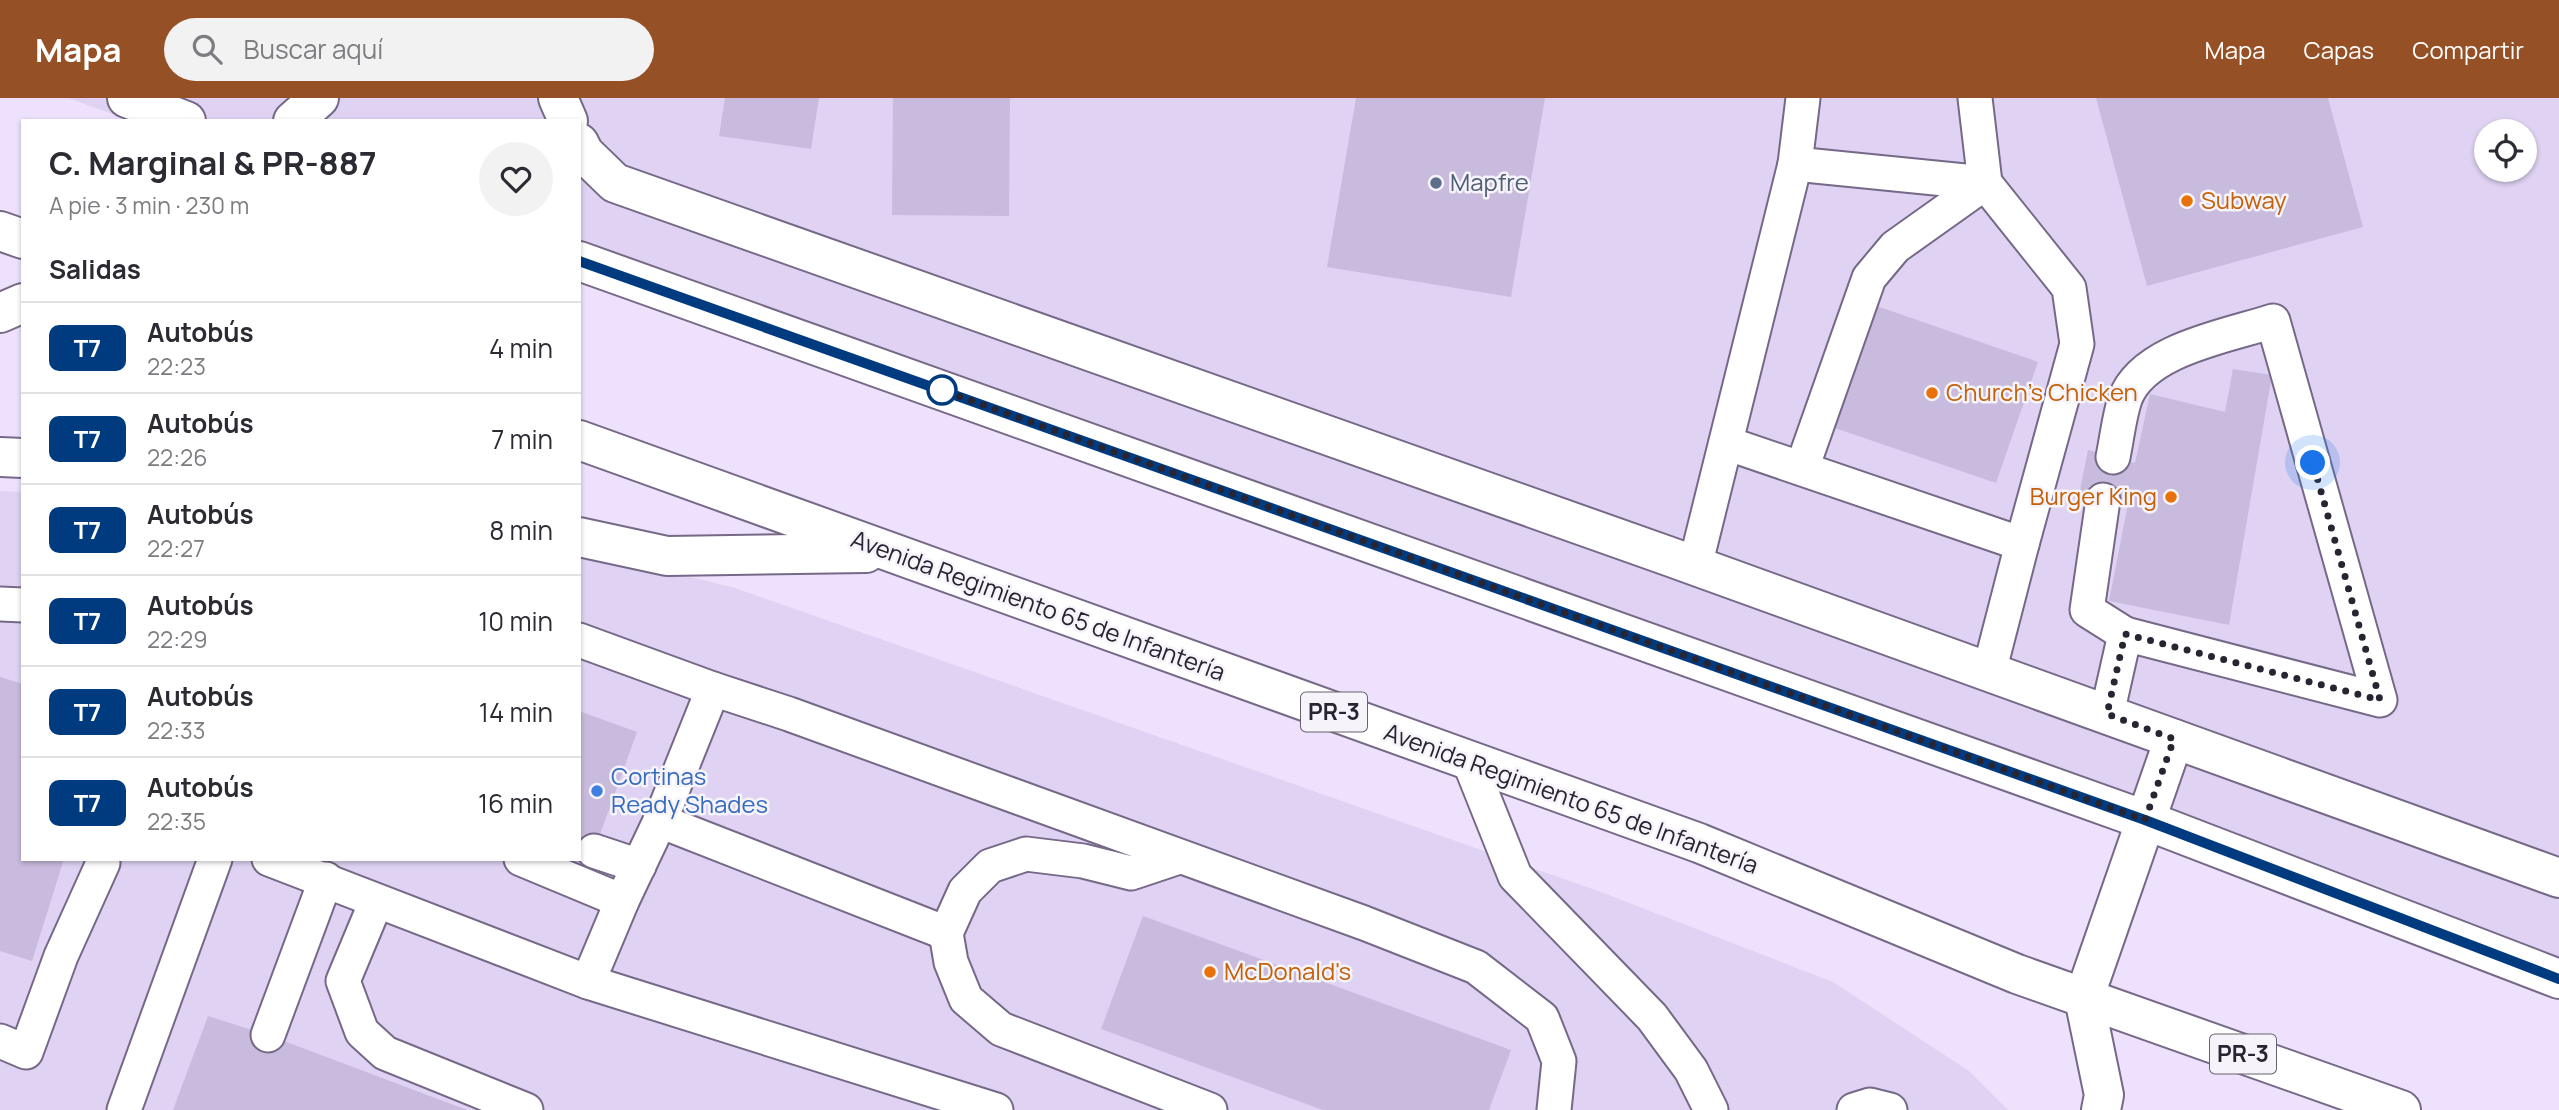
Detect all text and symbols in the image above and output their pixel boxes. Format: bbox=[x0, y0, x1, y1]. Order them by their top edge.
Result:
search box bbox=[164, 18, 654, 81]
text: Mapa bbox=[35, 27, 122, 72]
icon: search bbox=[188, 30, 226, 68]
text: Buscar aquí bbox=[244, 31, 383, 67]
text: Mapa bbox=[2205, 33, 2266, 66]
text: Capas bbox=[2304, 33, 2374, 66]
text: Compartir bbox=[2412, 33, 2524, 66]
map controls bbox=[2474, 119, 2537, 182]
button: locate bbox=[2474, 119, 2537, 182]
text: C. Marginal & PR-887 bbox=[49, 140, 377, 185]
button: heart bbox=[479, 142, 553, 216]
place label: Mapfre bbox=[1450, 165, 1529, 198]
marker: Mapfre bbox=[1428, 175, 1444, 191]
place label: Subway bbox=[2201, 183, 2287, 216]
text: A pie · 3 min · 230 m bbox=[49, 189, 249, 221]
marker: Subway bbox=[2179, 193, 2195, 209]
text: Salidas bbox=[49, 251, 141, 287]
text: Autobús bbox=[147, 314, 254, 350]
text: 4 min bbox=[489, 330, 553, 366]
text: T7 bbox=[74, 331, 101, 364]
text: 22:23 bbox=[147, 350, 206, 382]
unlabelled marker bbox=[927, 375, 957, 405]
place label: Church's Chicken bbox=[1946, 375, 2138, 408]
marker: Church's Chicken bbox=[1924, 385, 1940, 401]
text: Autobús bbox=[147, 405, 254, 441]
text: 7 min bbox=[491, 421, 553, 457]
text: T7 bbox=[74, 422, 101, 455]
text: 22:26 bbox=[147, 441, 207, 473]
your location bbox=[2295, 445, 2330, 480]
place label: Burger King bbox=[2030, 479, 2157, 512]
marker: Burger King bbox=[2163, 489, 2179, 505]
text: Autobús bbox=[147, 496, 254, 532]
text: 8 min bbox=[489, 512, 553, 548]
text: T7 bbox=[74, 513, 101, 546]
street label: Avenida Regimiento 65 de Infantería bbox=[847, 521, 1230, 688]
text: 22:27 bbox=[147, 532, 205, 564]
text: Autobús bbox=[147, 587, 254, 623]
text: 10 min bbox=[478, 603, 553, 639]
text: T7 bbox=[74, 604, 101, 637]
text: 22:29 bbox=[147, 623, 207, 655]
text: Autobús bbox=[147, 678, 254, 714]
road number: PR-3 bbox=[1301, 692, 1367, 732]
text: 14 min bbox=[479, 694, 553, 730]
text: T7 bbox=[74, 695, 101, 728]
text: 22:33 bbox=[147, 714, 206, 746]
street label: Avenida Regimiento 65 de Infantería bbox=[1380, 714, 1763, 881]
place label: Cortinas Ready Shades bbox=[611, 759, 768, 820]
text: Autobús bbox=[147, 769, 254, 805]
marker: Cortinas Ready Shades bbox=[589, 783, 605, 799]
text: 16 min bbox=[478, 785, 553, 821]
text: T7 bbox=[74, 786, 101, 819]
text: 22:35 bbox=[147, 805, 206, 837]
place label: McDonald's bbox=[1224, 954, 1351, 987]
marker: McDonald's bbox=[1202, 964, 1218, 980]
road number: PR-3 bbox=[2210, 1035, 2276, 1074]

